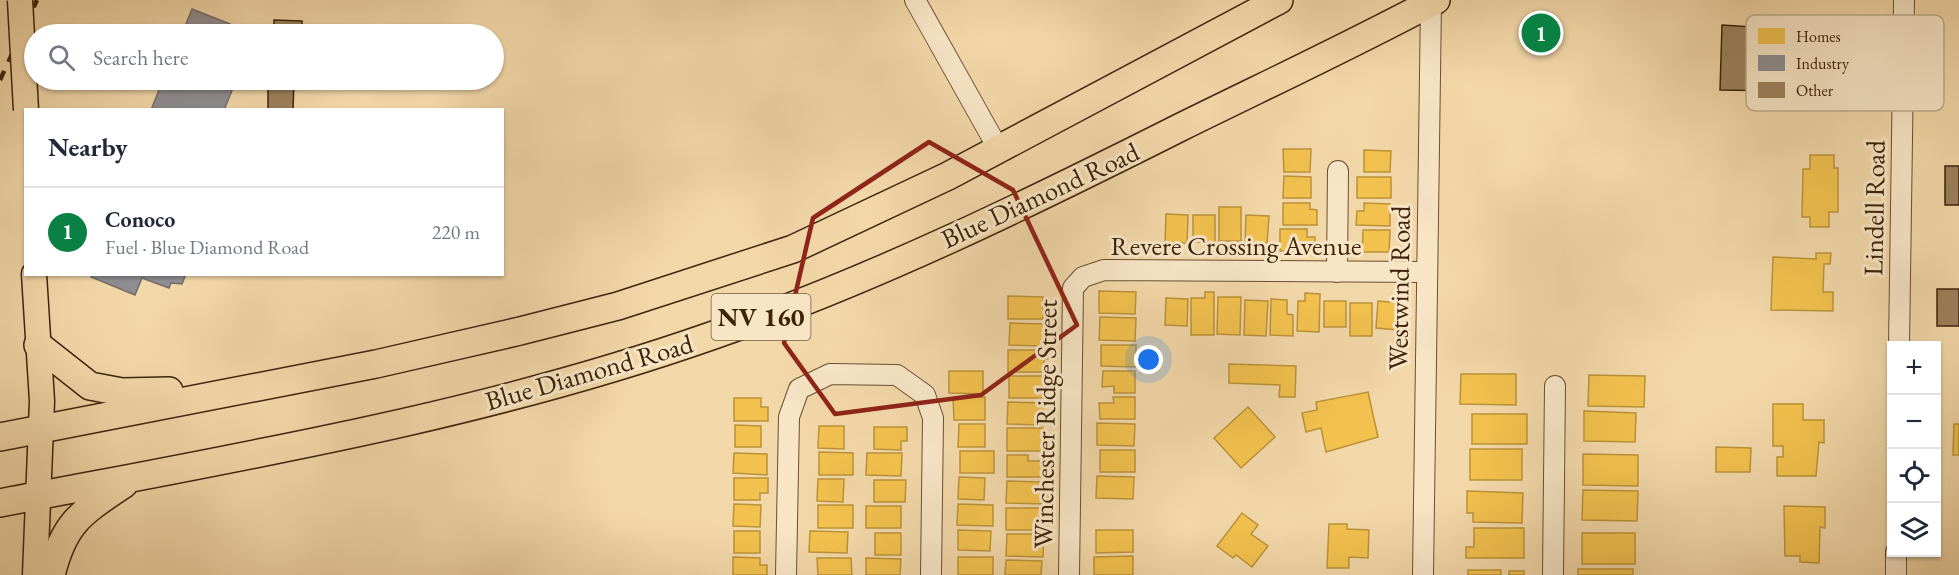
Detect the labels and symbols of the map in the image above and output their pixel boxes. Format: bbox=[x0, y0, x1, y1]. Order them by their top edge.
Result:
pin: 1 bbox=[1522, 10, 1560, 56]
legend bbox=[1746, 15, 1944, 111]
text: Homes bbox=[1796, 26, 1841, 47]
text: Industry bbox=[1796, 53, 1850, 74]
text: Other bbox=[1796, 80, 1834, 101]
street label: Blue Diamond Road bbox=[935, 134, 1145, 256]
street label: Lindell Road bbox=[1855, 140, 1893, 276]
street label: Westwind Road bbox=[1380, 205, 1418, 371]
street label: Revere Crossing Avenue bbox=[1111, 228, 1361, 263]
road number: NV 160 bbox=[712, 294, 810, 340]
street label: Winchester Ridge Street bbox=[1025, 299, 1065, 549]
street label: Blue Diamond Road bbox=[481, 326, 697, 418]
your location bbox=[1134, 345, 1163, 374]

